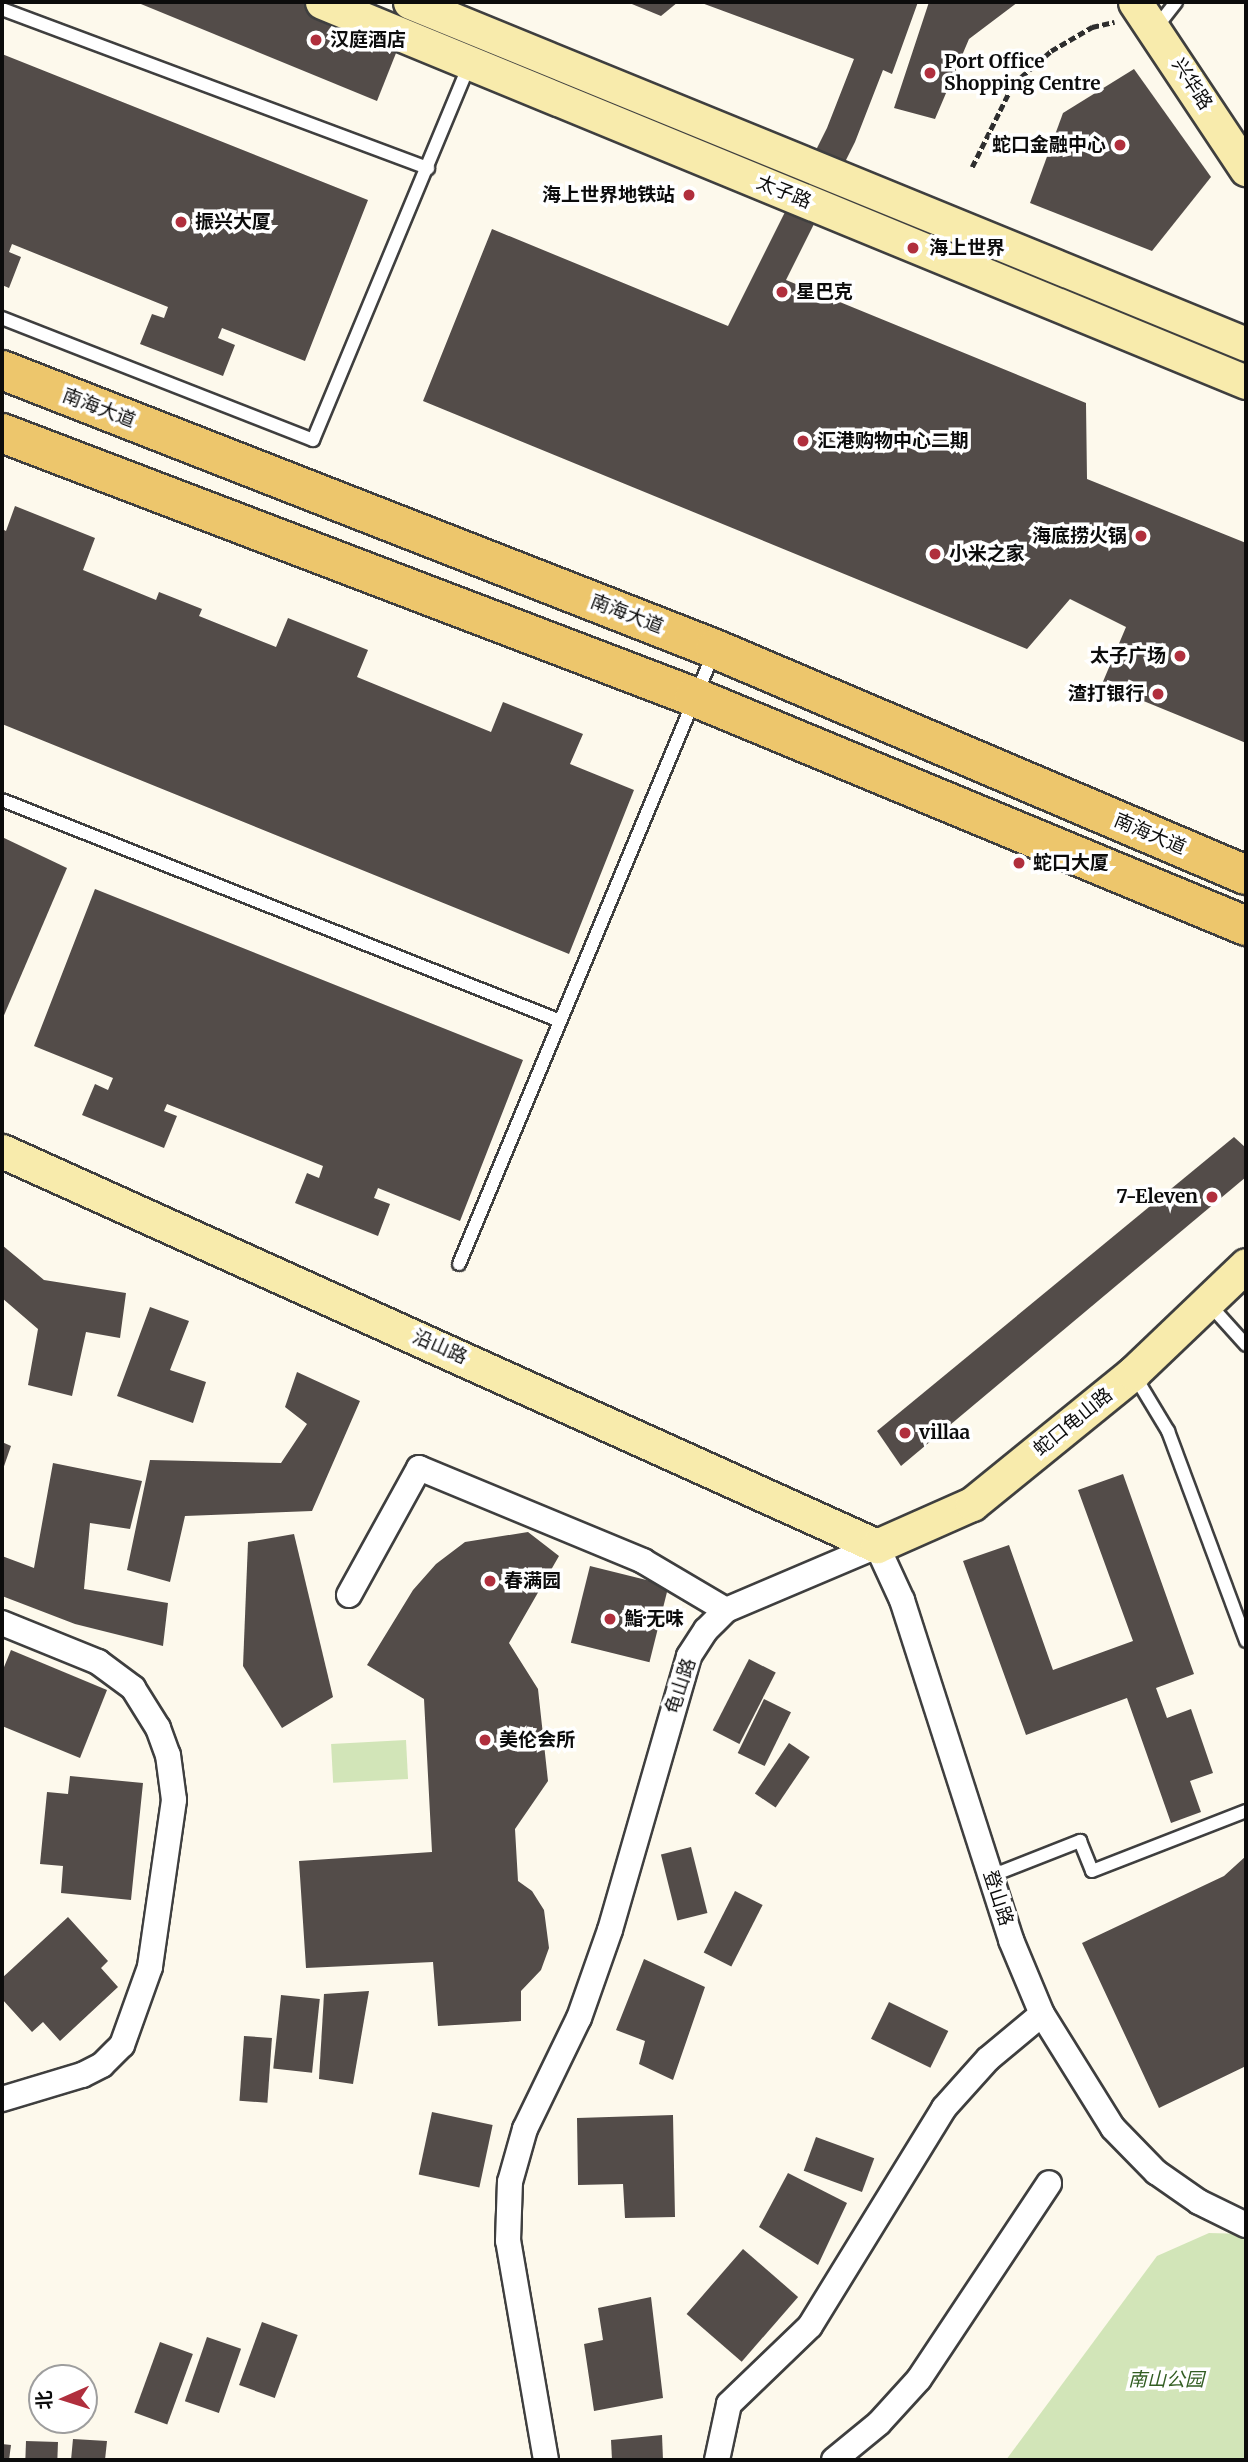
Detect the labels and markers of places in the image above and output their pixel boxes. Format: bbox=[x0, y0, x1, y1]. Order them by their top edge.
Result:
place label: 汉庭酒店 bbox=[330, 29, 406, 51]
marker: 汉庭酒店 bbox=[308, 32, 324, 48]
place label: Port Office Shopping Centre bbox=[944, 51, 1101, 95]
marker: Port Office Shopping Centre bbox=[922, 65, 938, 81]
place label: 蛇口金融中心 bbox=[992, 134, 1106, 156]
marker: 蛇口金融中心 bbox=[1112, 137, 1128, 153]
place label: 海上世界地铁站 bbox=[542, 184, 675, 206]
marker: 海上世界地铁站 bbox=[681, 187, 697, 203]
place label: 振兴大厦 bbox=[195, 211, 271, 233]
marker: 振兴大厦 bbox=[173, 214, 189, 230]
place label: 海上世界 bbox=[929, 237, 1005, 259]
marker: 海上世界 bbox=[903, 238, 923, 258]
place label: 星巴克 bbox=[796, 281, 853, 303]
marker: 星巴克 bbox=[774, 284, 790, 300]
place label: 汇港购物中心二期 bbox=[817, 430, 969, 452]
marker: 汇港购物中心二期 bbox=[795, 433, 811, 449]
place label: 海底捞火锅 bbox=[1032, 525, 1127, 547]
marker: 海底捞火锅 bbox=[1133, 528, 1149, 544]
place label: 小米之家 bbox=[949, 543, 1025, 565]
marker: 小米之家 bbox=[927, 546, 943, 562]
place label: 太子广场 bbox=[1090, 645, 1166, 667]
marker: 太子广场 bbox=[1172, 648, 1188, 664]
place label: 渣打银行 bbox=[1068, 683, 1144, 705]
marker: 渣打银行 bbox=[1150, 686, 1166, 702]
place label: 蛇口大厦 bbox=[1033, 852, 1109, 874]
marker: 蛇口大厦 bbox=[1011, 855, 1027, 871]
place label: 7-Eleven bbox=[1116, 1186, 1198, 1208]
marker: 7-Eleven bbox=[1204, 1189, 1220, 1205]
place label: villaa bbox=[919, 1422, 970, 1444]
marker: villaa bbox=[897, 1425, 913, 1441]
place label: 春满园 bbox=[504, 1570, 561, 1592]
marker: 春满园 bbox=[482, 1573, 498, 1589]
place label: 鮨·无味 bbox=[624, 1608, 684, 1630]
marker: 鮨·无味 bbox=[602, 1611, 618, 1627]
place label: 美伦会所 bbox=[499, 1729, 575, 1751]
marker: 美伦会所 bbox=[477, 1732, 493, 1748]

